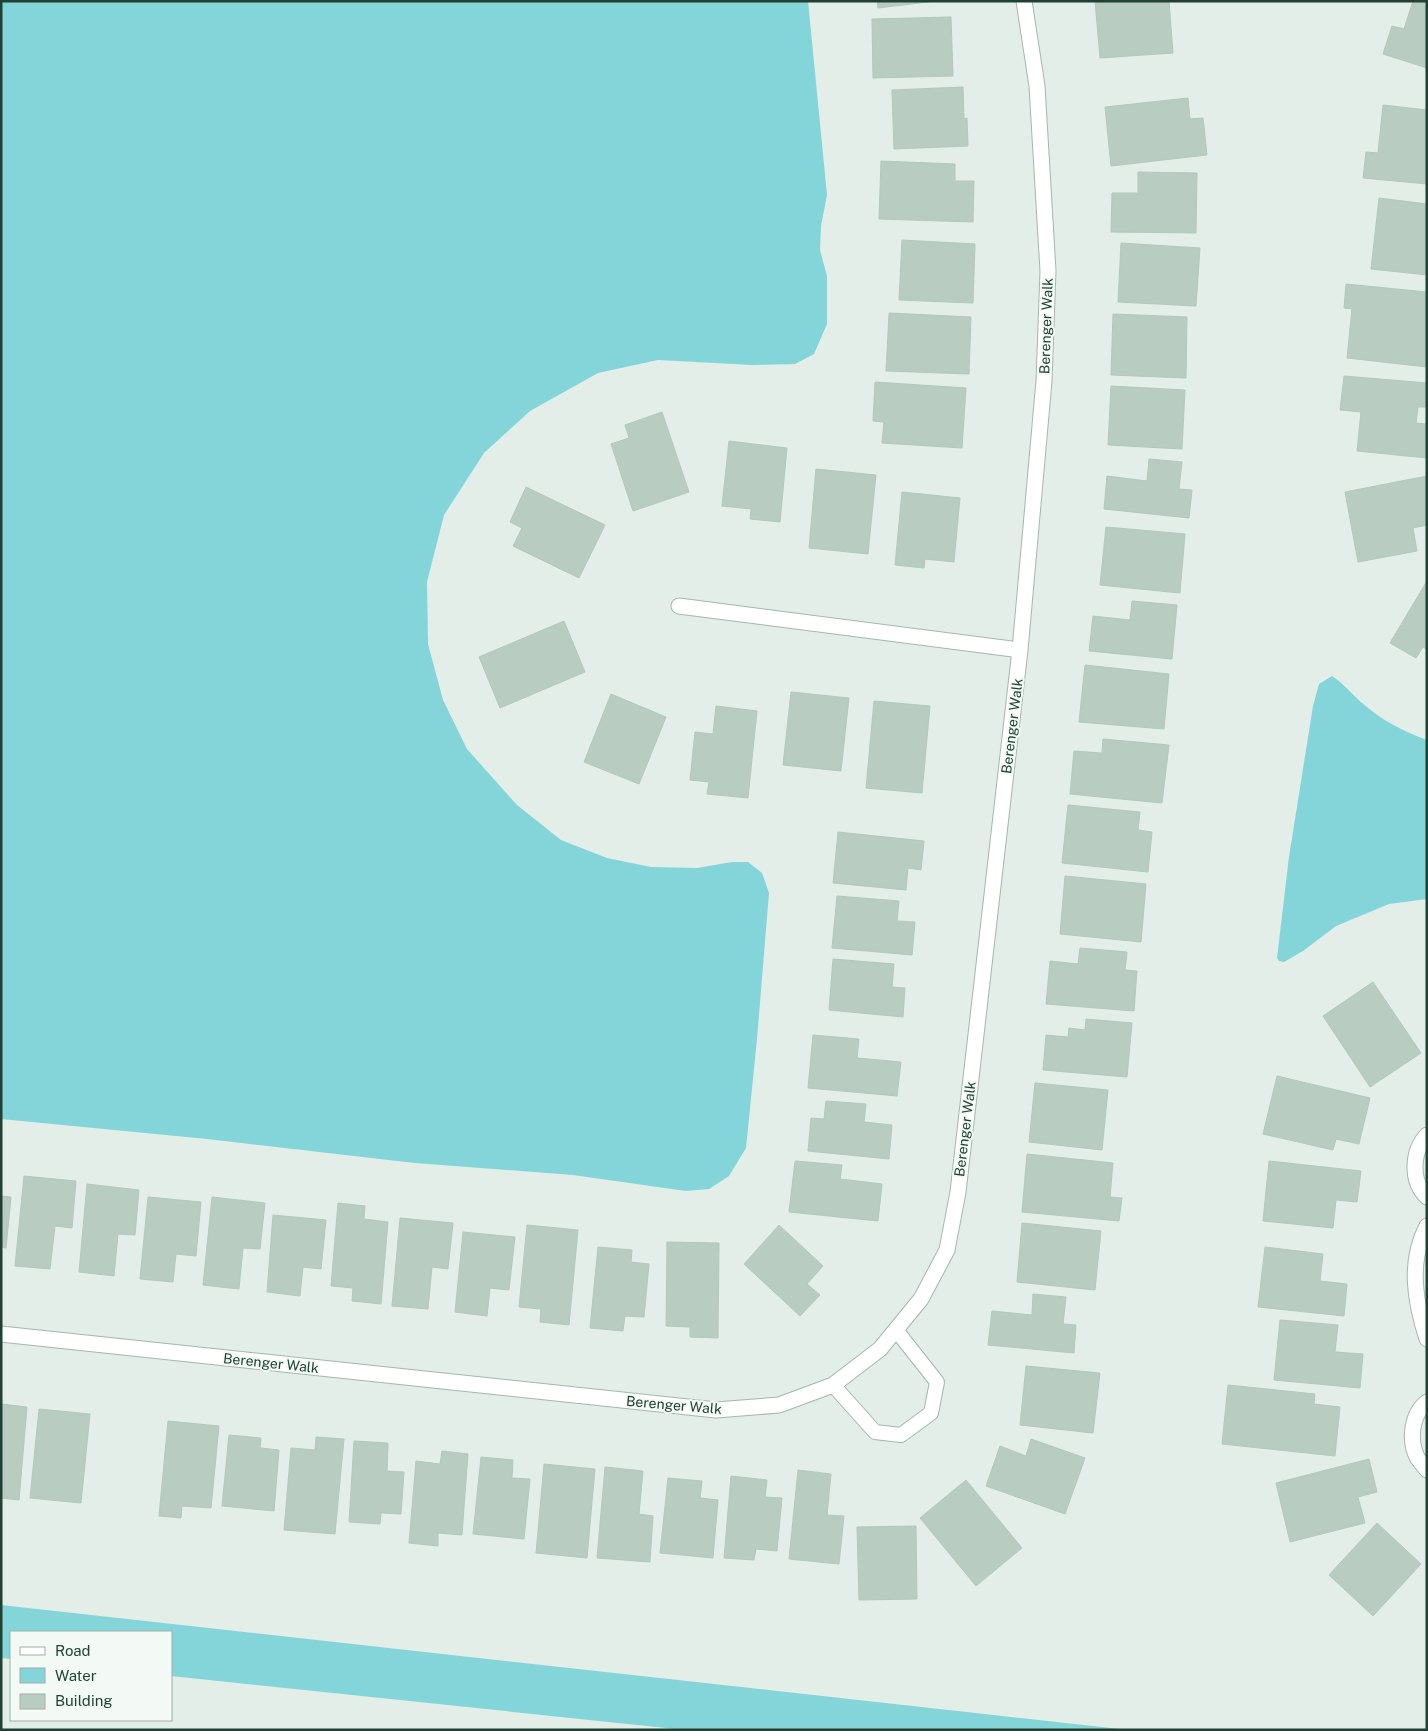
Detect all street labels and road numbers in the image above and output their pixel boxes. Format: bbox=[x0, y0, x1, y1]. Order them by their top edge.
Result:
street label: Berenger Walk bbox=[1036, 278, 1056, 374]
street label: Berenger Walk bbox=[998, 677, 1026, 775]
street label: Berenger Walk bbox=[951, 1080, 979, 1178]
street label: Berenger Walk bbox=[222, 1350, 320, 1376]
street label: Berenger Walk bbox=[625, 1393, 723, 1417]

